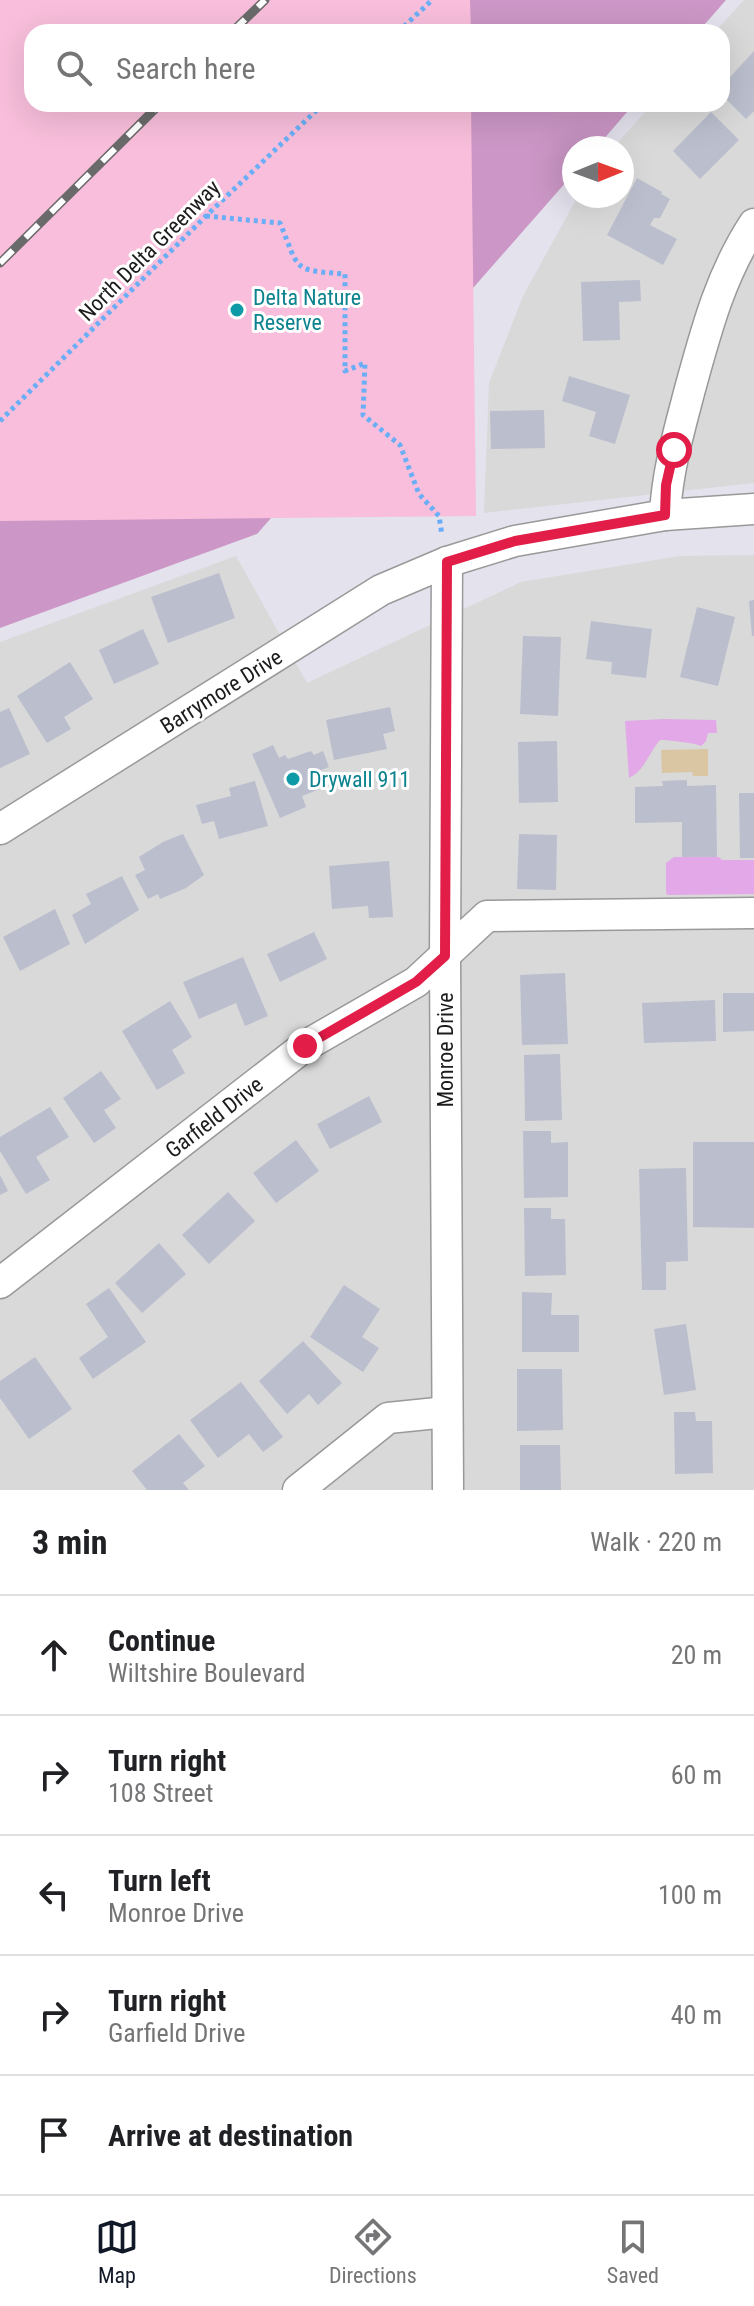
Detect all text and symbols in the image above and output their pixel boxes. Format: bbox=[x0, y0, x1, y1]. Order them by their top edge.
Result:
search box bbox=[24, 24, 730, 112]
icon: search bbox=[52, 46, 96, 90]
text: Search here bbox=[116, 51, 256, 86]
north arrow bbox=[562, 136, 634, 208]
street label: North Delta Greenway bbox=[74, 175, 225, 326]
place label: Delta Nature Reserve bbox=[253, 285, 361, 335]
marker: Delta Nature Reserve bbox=[228, 301, 246, 319]
route start bbox=[656, 432, 692, 468]
street label: Barrymore Drive bbox=[156, 644, 287, 739]
place label: Drywall 911 bbox=[309, 767, 410, 792]
marker: Drywall 911 bbox=[284, 770, 302, 788]
street label: Monroe Drive bbox=[433, 992, 458, 1108]
route end bbox=[287, 1028, 323, 1064]
street label: Garfield Drive bbox=[161, 1072, 268, 1163]
text: 3 min bbox=[32, 1522, 108, 1562]
text: Walk · 220 m bbox=[590, 1527, 722, 1557]
text: Continue bbox=[108, 1623, 215, 1658]
icon: ahead bbox=[32, 1633, 76, 1677]
text: 20 m bbox=[671, 1640, 722, 1670]
text: Wiltshire Boulevard bbox=[108, 1658, 305, 1688]
text: Turn right bbox=[108, 1743, 226, 1778]
icon: right bbox=[32, 1753, 76, 1797]
text: 60 m bbox=[671, 1760, 722, 1790]
text: 108 Street bbox=[108, 1778, 213, 1808]
text: Turn left bbox=[108, 1863, 211, 1898]
icon: left bbox=[32, 1873, 76, 1917]
text: 100 m bbox=[658, 1880, 722, 1910]
text: Monroe Drive bbox=[108, 1898, 244, 1928]
text: Turn right bbox=[108, 1983, 226, 2018]
icon: right bbox=[32, 1993, 76, 2037]
text: 40 m bbox=[671, 2000, 722, 2030]
text: Garfield Drive bbox=[108, 2018, 245, 2048]
icon: arrive bbox=[32, 2113, 76, 2157]
text: Arrive at destination bbox=[108, 2118, 353, 2153]
tab: Map bbox=[95, 2215, 139, 2288]
tab: Directions bbox=[329, 2215, 417, 2288]
tab: Saved bbox=[607, 2215, 659, 2288]

